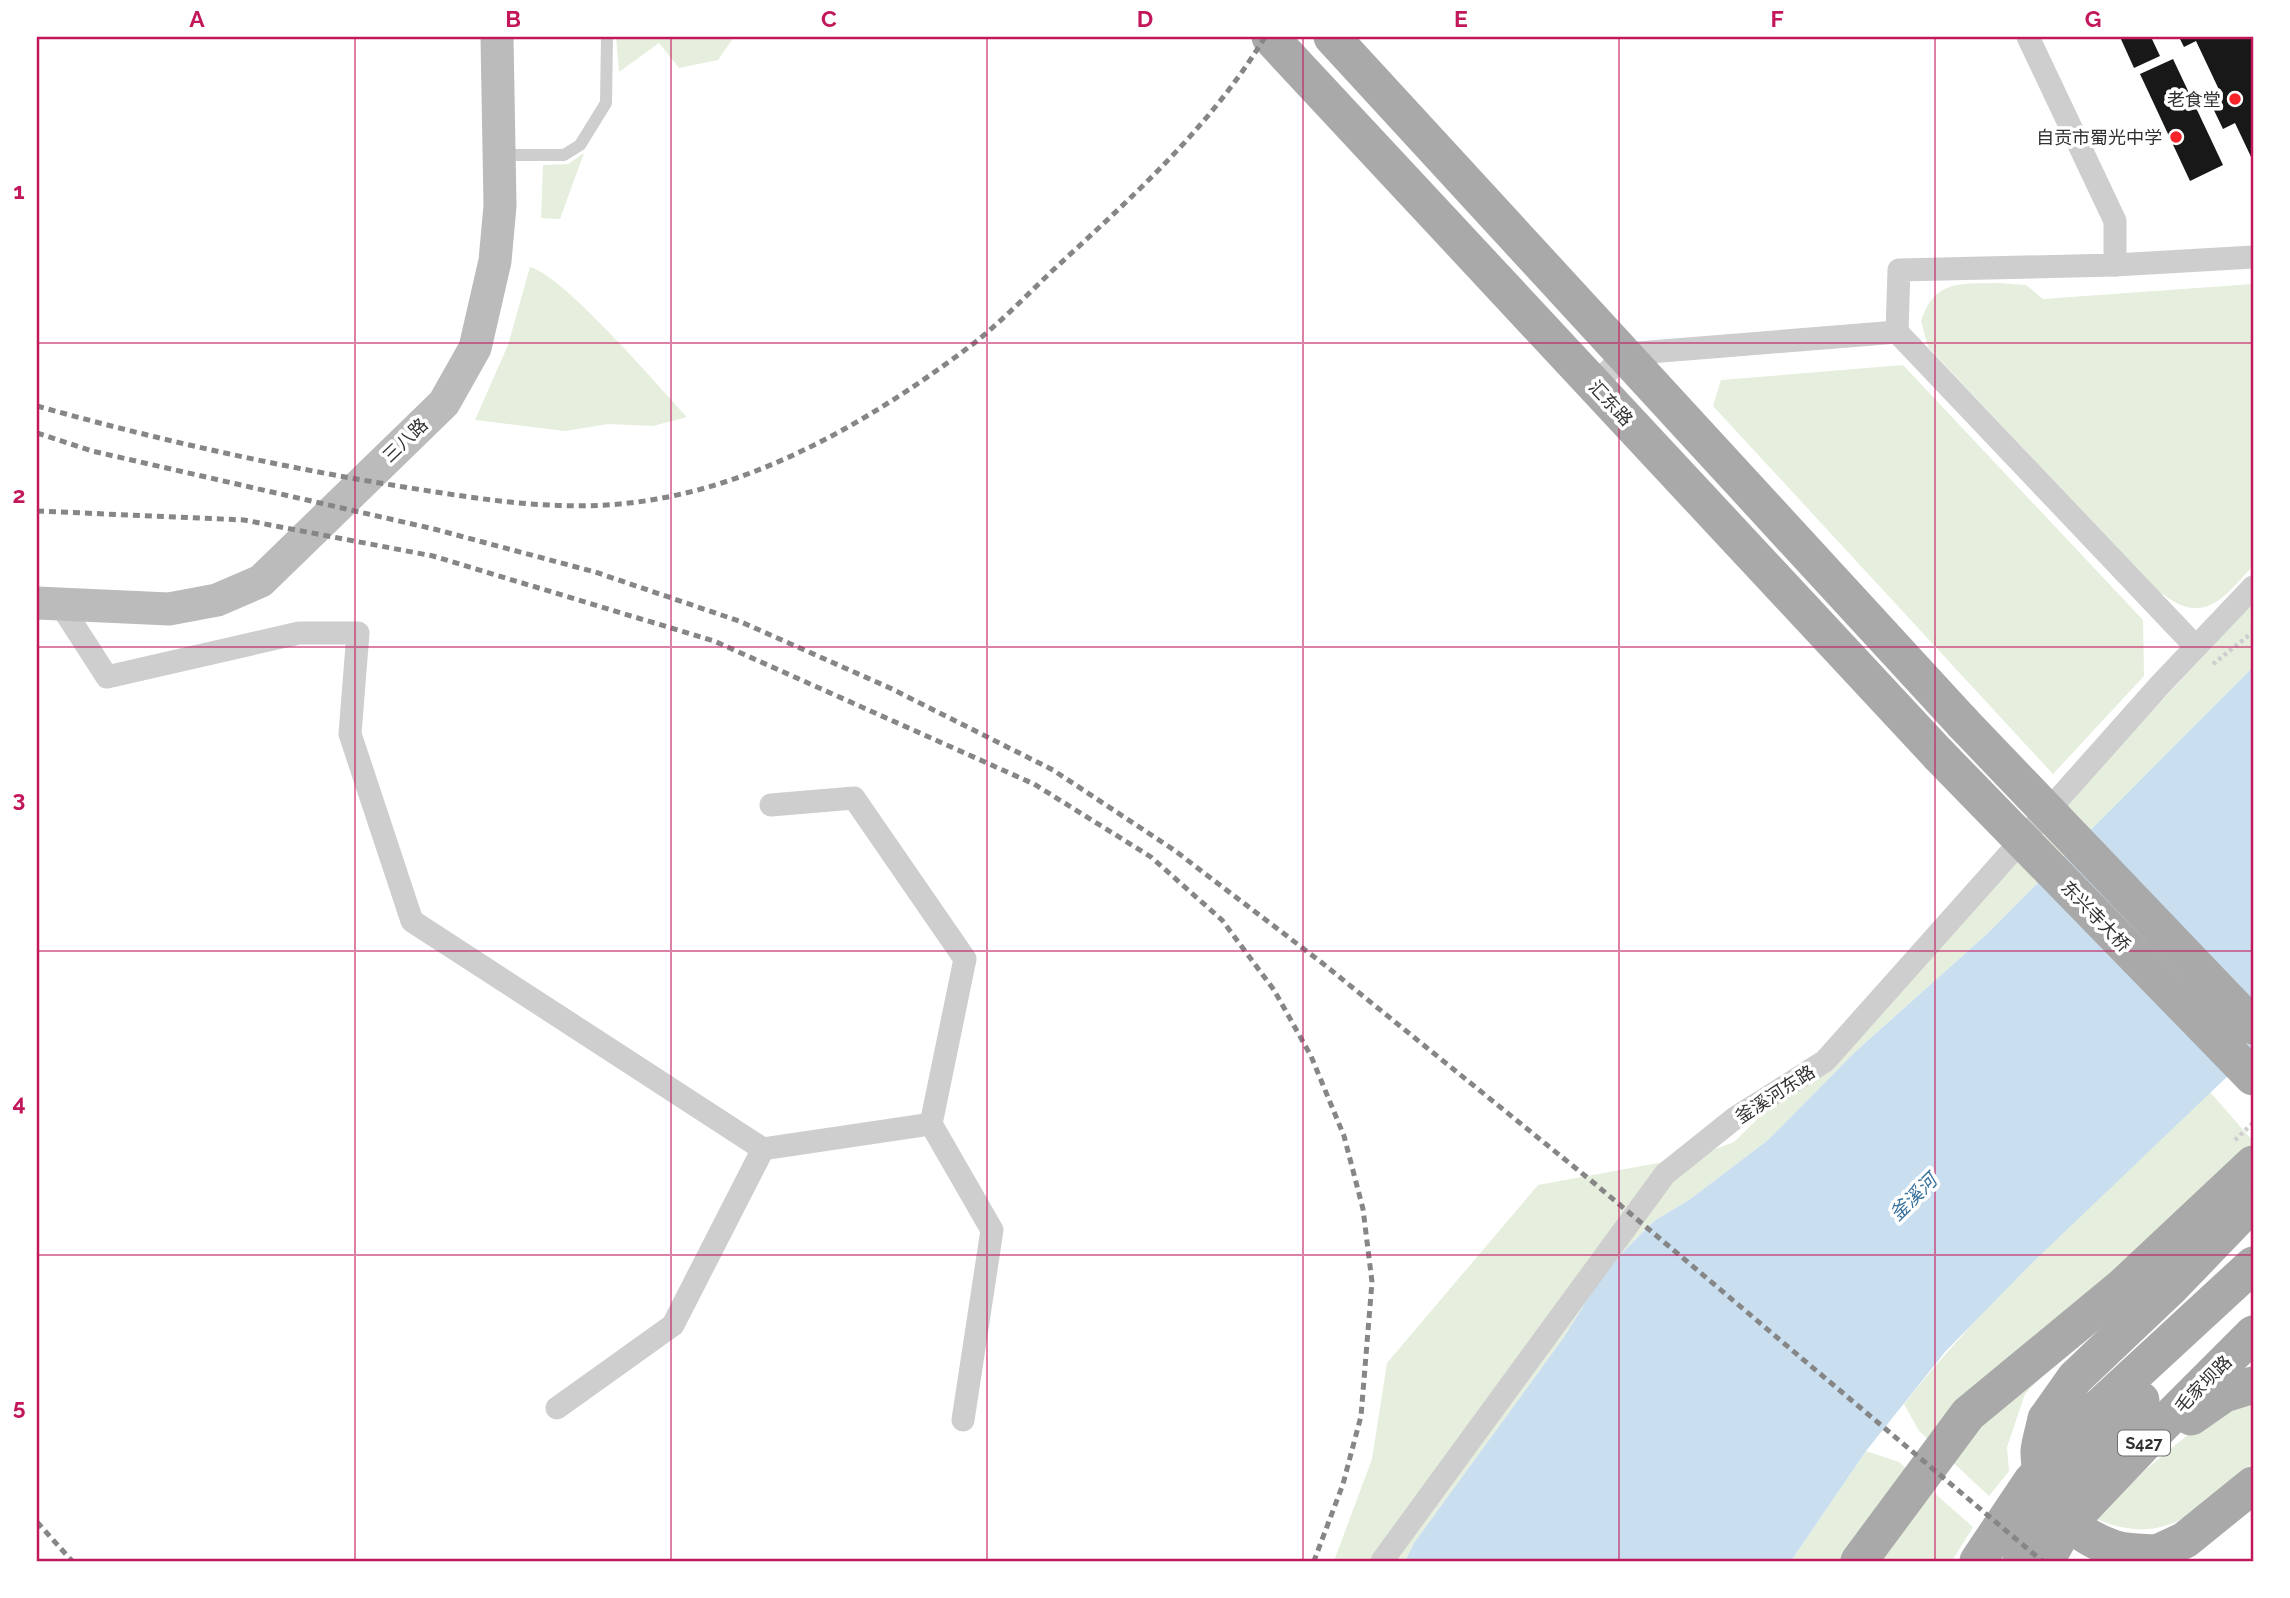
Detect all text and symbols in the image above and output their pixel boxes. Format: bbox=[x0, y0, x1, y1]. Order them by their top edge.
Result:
text: A bbox=[189, 5, 205, 32]
text: B bbox=[505, 5, 521, 32]
text: C bbox=[821, 5, 837, 32]
text: D bbox=[1137, 5, 1153, 32]
text: E bbox=[1454, 5, 1468, 32]
text: F bbox=[1770, 5, 1784, 32]
text: G bbox=[2085, 5, 2101, 32]
place label: 老食堂 bbox=[2167, 89, 2221, 110]
marker: 老食堂 bbox=[2227, 91, 2243, 107]
place label: 自贡市蜀光中学 bbox=[2036, 127, 2162, 148]
marker: 自贡市蜀光中学 bbox=[2168, 129, 2184, 145]
text: 1 bbox=[13, 177, 25, 204]
street label: 汇东路 bbox=[1585, 376, 1637, 430]
street label: 三八路 bbox=[378, 414, 432, 466]
text: 2 bbox=[13, 481, 25, 508]
text: 3 bbox=[13, 785, 25, 812]
street label: 东兴寺大桥 bbox=[2057, 876, 2135, 956]
street label: 釜溪河东路 bbox=[1732, 1061, 1818, 1127]
text: 4 bbox=[12, 1089, 26, 1116]
water label: 釜溪河 bbox=[1885, 1166, 1944, 1225]
street label: 毛家坝路 bbox=[2170, 1351, 2236, 1417]
text: 5 bbox=[13, 1393, 26, 1420]
road number: S427 bbox=[2118, 1430, 2170, 1456]

